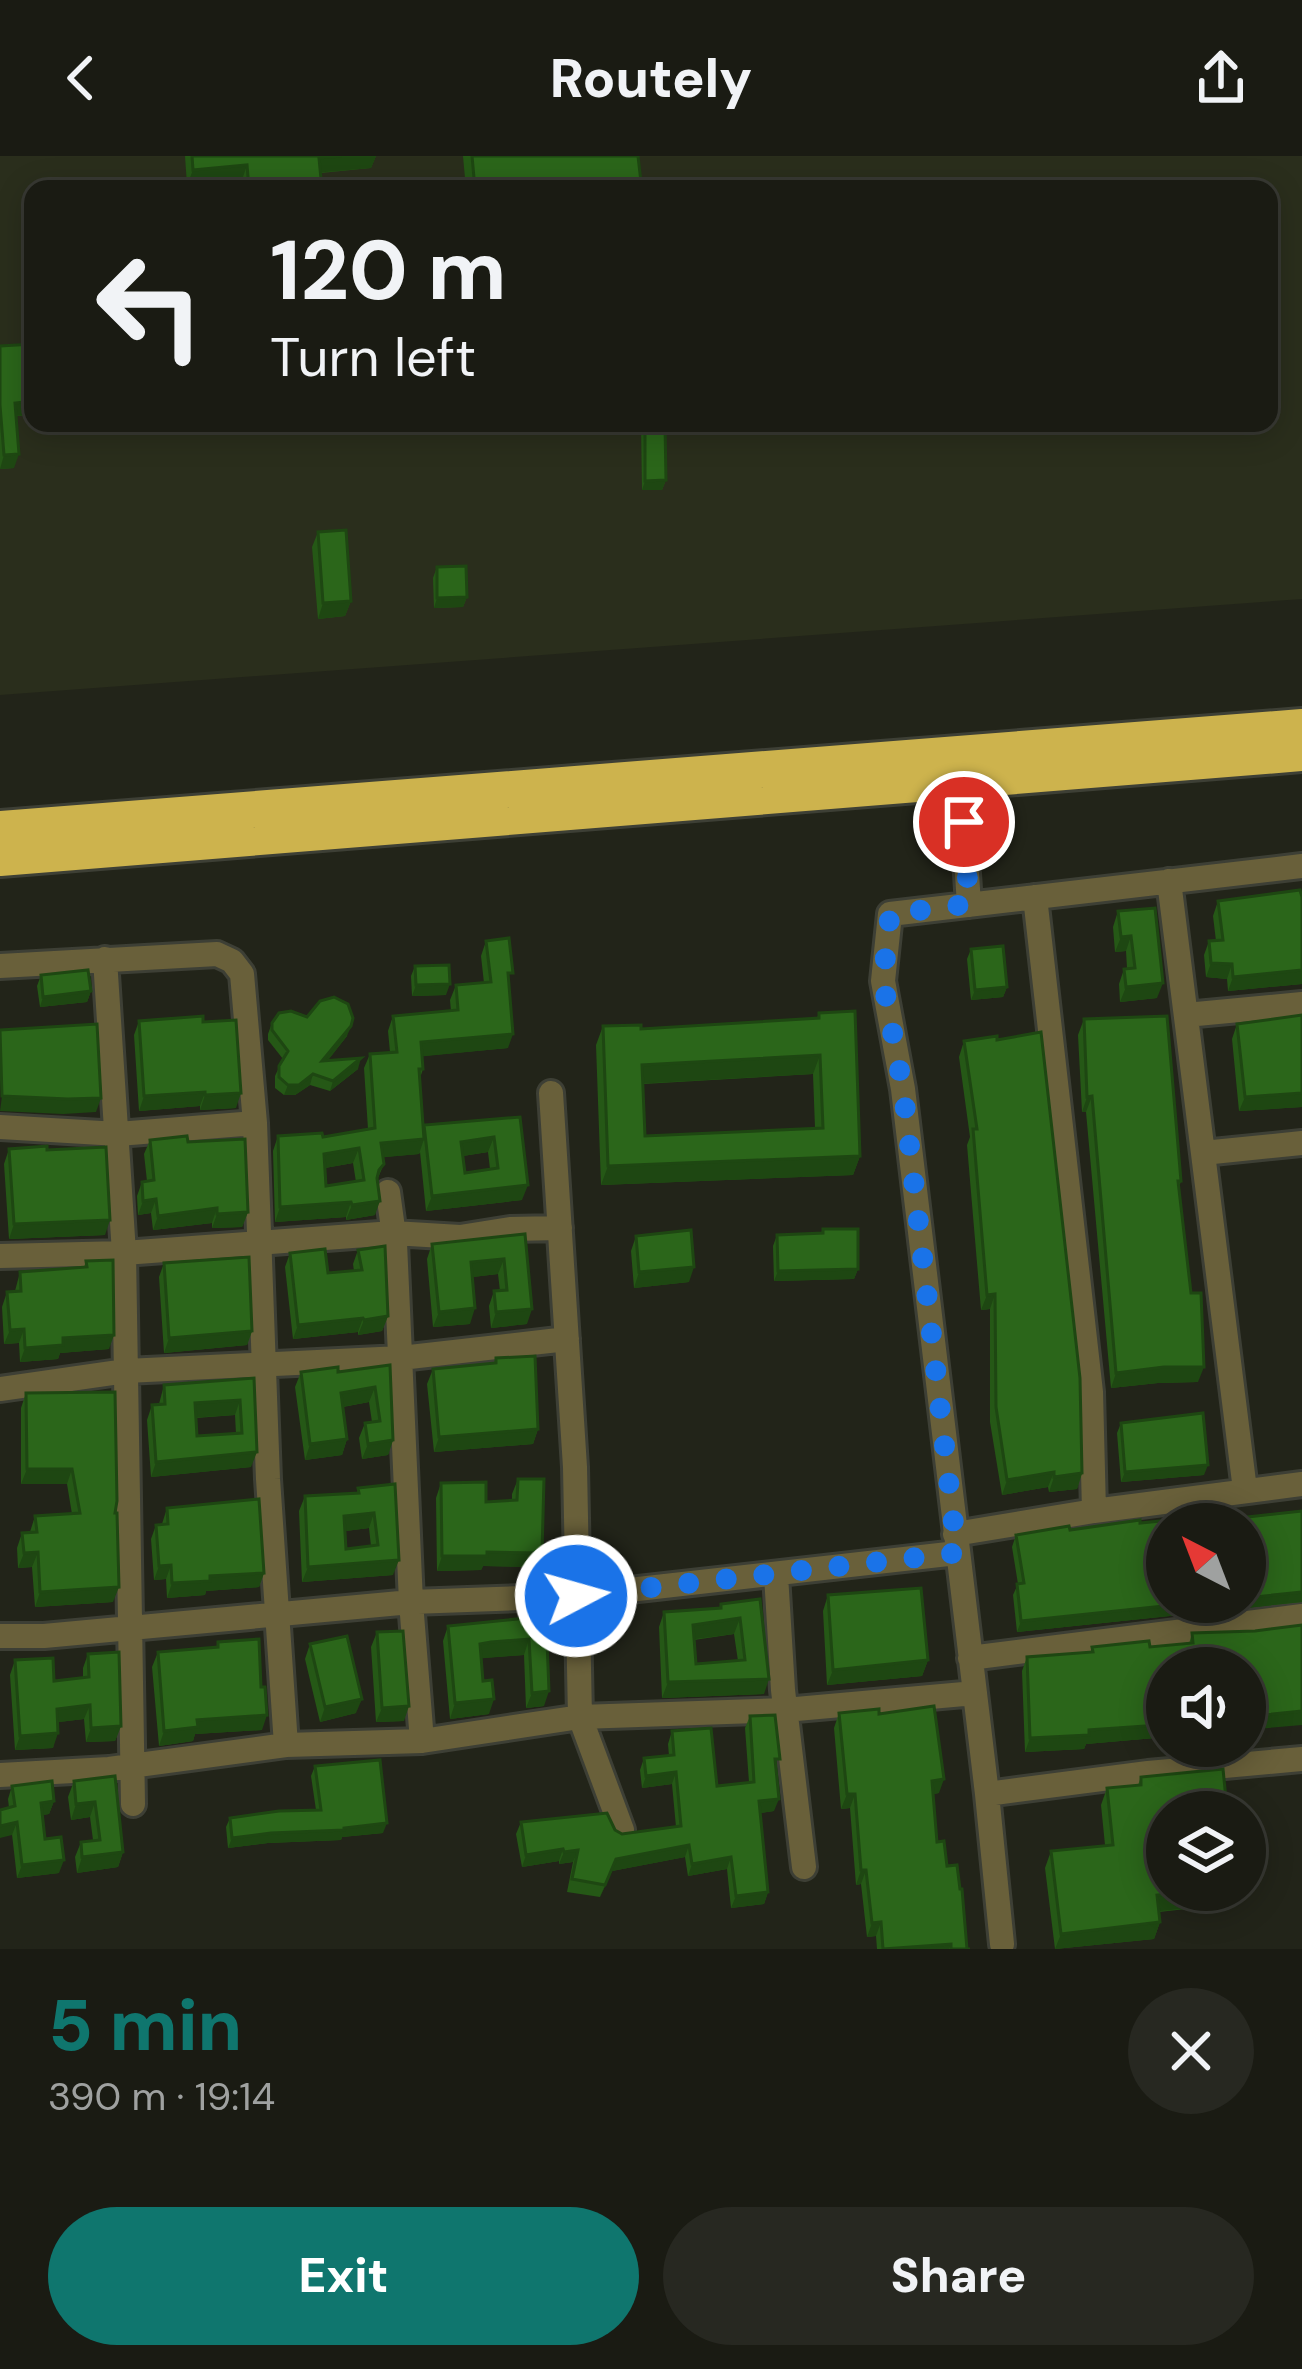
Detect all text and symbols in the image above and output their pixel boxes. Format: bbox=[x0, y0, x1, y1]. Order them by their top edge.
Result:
text: Routely bbox=[550, 43, 752, 114]
icon: back bbox=[48, 45, 114, 111]
icon: share bbox=[1188, 45, 1254, 111]
text: 120 m bbox=[270, 216, 507, 325]
icon: left bbox=[72, 228, 228, 384]
text: Turn left bbox=[270, 322, 476, 393]
pin bbox=[913, 771, 1015, 873]
icon: arrive bbox=[931, 789, 997, 855]
north arrow bbox=[1146, 1503, 1266, 1623]
map controls bbox=[1146, 1503, 1266, 1911]
position arrow bbox=[513, 1533, 639, 1659]
button: sound bbox=[1146, 1647, 1266, 1767]
button: layers bbox=[1146, 1791, 1266, 1911]
text: 5 min bbox=[48, 1979, 242, 2072]
button: close bbox=[1128, 1988, 1254, 2114]
text: 390 m · 19:14 bbox=[48, 2071, 275, 2122]
button: Exit bbox=[48, 2207, 639, 2345]
button: Share bbox=[663, 2207, 1254, 2345]

